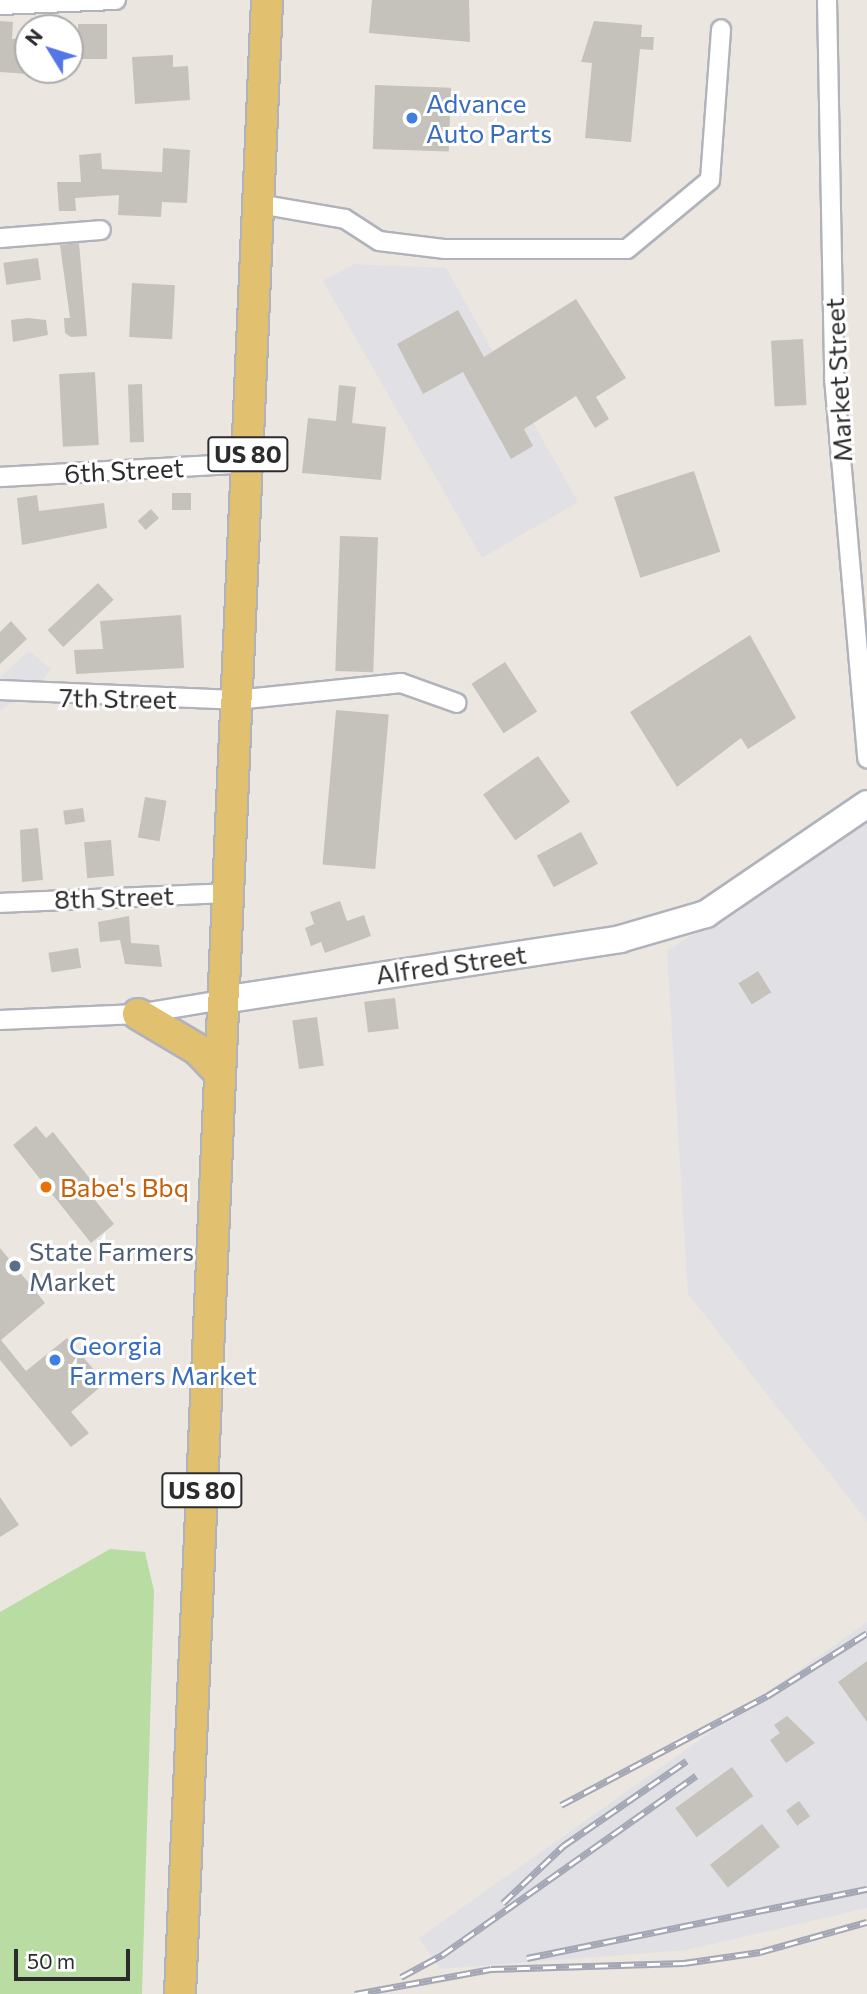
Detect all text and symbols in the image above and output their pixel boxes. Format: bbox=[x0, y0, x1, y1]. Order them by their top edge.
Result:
north arrow bbox=[14, 14, 84, 84]
text: N bbox=[20, 24, 47, 50]
place label: Advance Auto Parts bbox=[426, 87, 552, 148]
marker: Advance Auto Parts bbox=[404, 110, 420, 126]
street label: Market Street bbox=[818, 297, 858, 463]
road number: US 80 bbox=[206, 434, 290, 475]
street label: 6th Street bbox=[63, 451, 185, 489]
street label: 7th Street bbox=[59, 681, 177, 715]
street label: 8th Street bbox=[54, 879, 174, 915]
street label: Alfred Street bbox=[374, 938, 528, 990]
place label: Babe's Bbq bbox=[60, 1171, 189, 1203]
marker: Babe's Bbq bbox=[38, 1179, 54, 1195]
place label: State Farmers Market bbox=[29, 1235, 194, 1296]
marker: State Farmers Market bbox=[7, 1258, 23, 1274]
place label: Georgia Farmers Market bbox=[69, 1329, 257, 1390]
marker: Georgia Farmers Market bbox=[47, 1352, 63, 1368]
road number: US 80 bbox=[160, 1470, 244, 1510]
scale bar bbox=[18, 1934, 133, 1978]
text: 50 m bbox=[27, 1948, 75, 1973]

